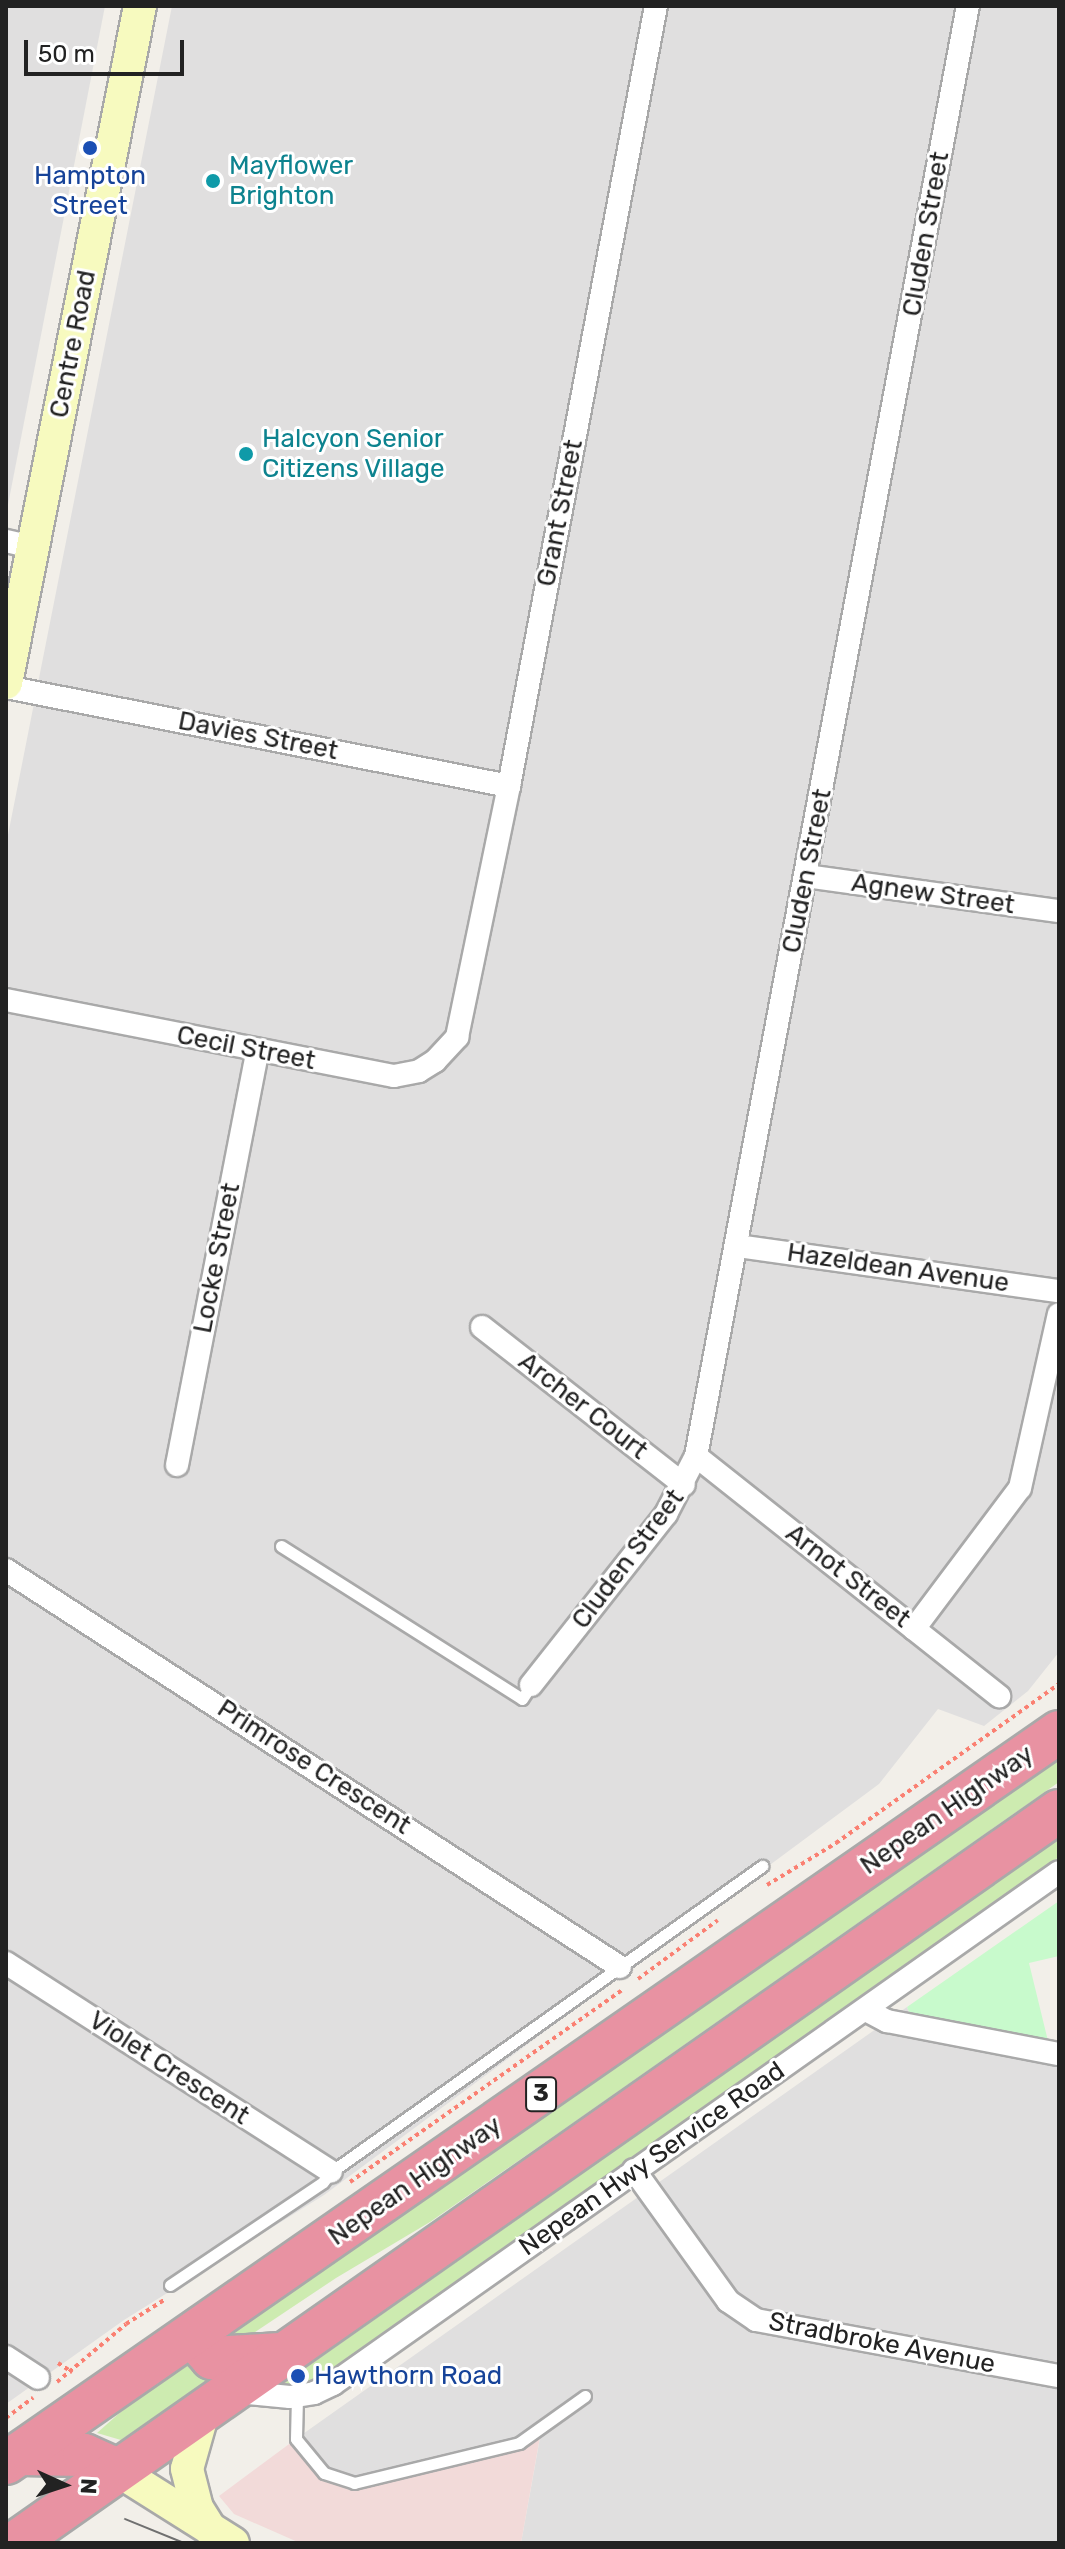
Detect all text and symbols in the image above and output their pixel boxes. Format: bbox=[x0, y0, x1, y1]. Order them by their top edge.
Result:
scale bar bbox=[28, 24, 188, 74]
text: 50 m bbox=[38, 40, 95, 68]
marker: Hampton Street bbox=[81, 139, 99, 157]
street label: Cluden Street bbox=[896, 149, 956, 319]
place label: Mayflower Brighton bbox=[229, 150, 353, 212]
place label: Hampton Street bbox=[34, 160, 146, 222]
marker: Mayflower Brighton bbox=[204, 172, 222, 190]
street label: Centre Road bbox=[43, 268, 103, 420]
place label: Halcyon Senior Citizens Village bbox=[262, 423, 445, 484]
street label: Grant Street bbox=[530, 437, 590, 589]
marker: Halcyon Senior Citizens Village bbox=[237, 445, 255, 463]
street label: Davies Street bbox=[175, 705, 341, 767]
street label: Cluden Street bbox=[776, 786, 838, 956]
street label: Agnew Street bbox=[849, 867, 1017, 921]
street label: Cecil Street bbox=[174, 1019, 318, 1077]
street label: Locke Street bbox=[187, 1180, 247, 1336]
street label: Hazeldean Avenue bbox=[785, 1237, 1011, 1299]
street label: Archer Court bbox=[512, 1346, 654, 1466]
street label: Cluden Street bbox=[565, 1483, 691, 1635]
street label: Arnot Street bbox=[779, 1518, 917, 1634]
street label: Primrose Crescent bbox=[212, 1693, 416, 1841]
street label: Nepean Highway bbox=[854, 1739, 1040, 1881]
street label: Violet Crescent bbox=[83, 2005, 255, 2131]
street label: Nepean Hwy Service Road bbox=[513, 2055, 791, 2263]
road number: 3 bbox=[525, 2074, 557, 2114]
street label: Nepean Highway bbox=[322, 2110, 508, 2252]
street label: Stradbroke Avenue bbox=[766, 2306, 998, 2380]
place label: Hawthorn Road bbox=[314, 2360, 502, 2392]
marker: Hawthorn Road bbox=[289, 2367, 307, 2385]
north arrow bbox=[24, 2445, 104, 2525]
text: N bbox=[75, 2478, 102, 2495]

